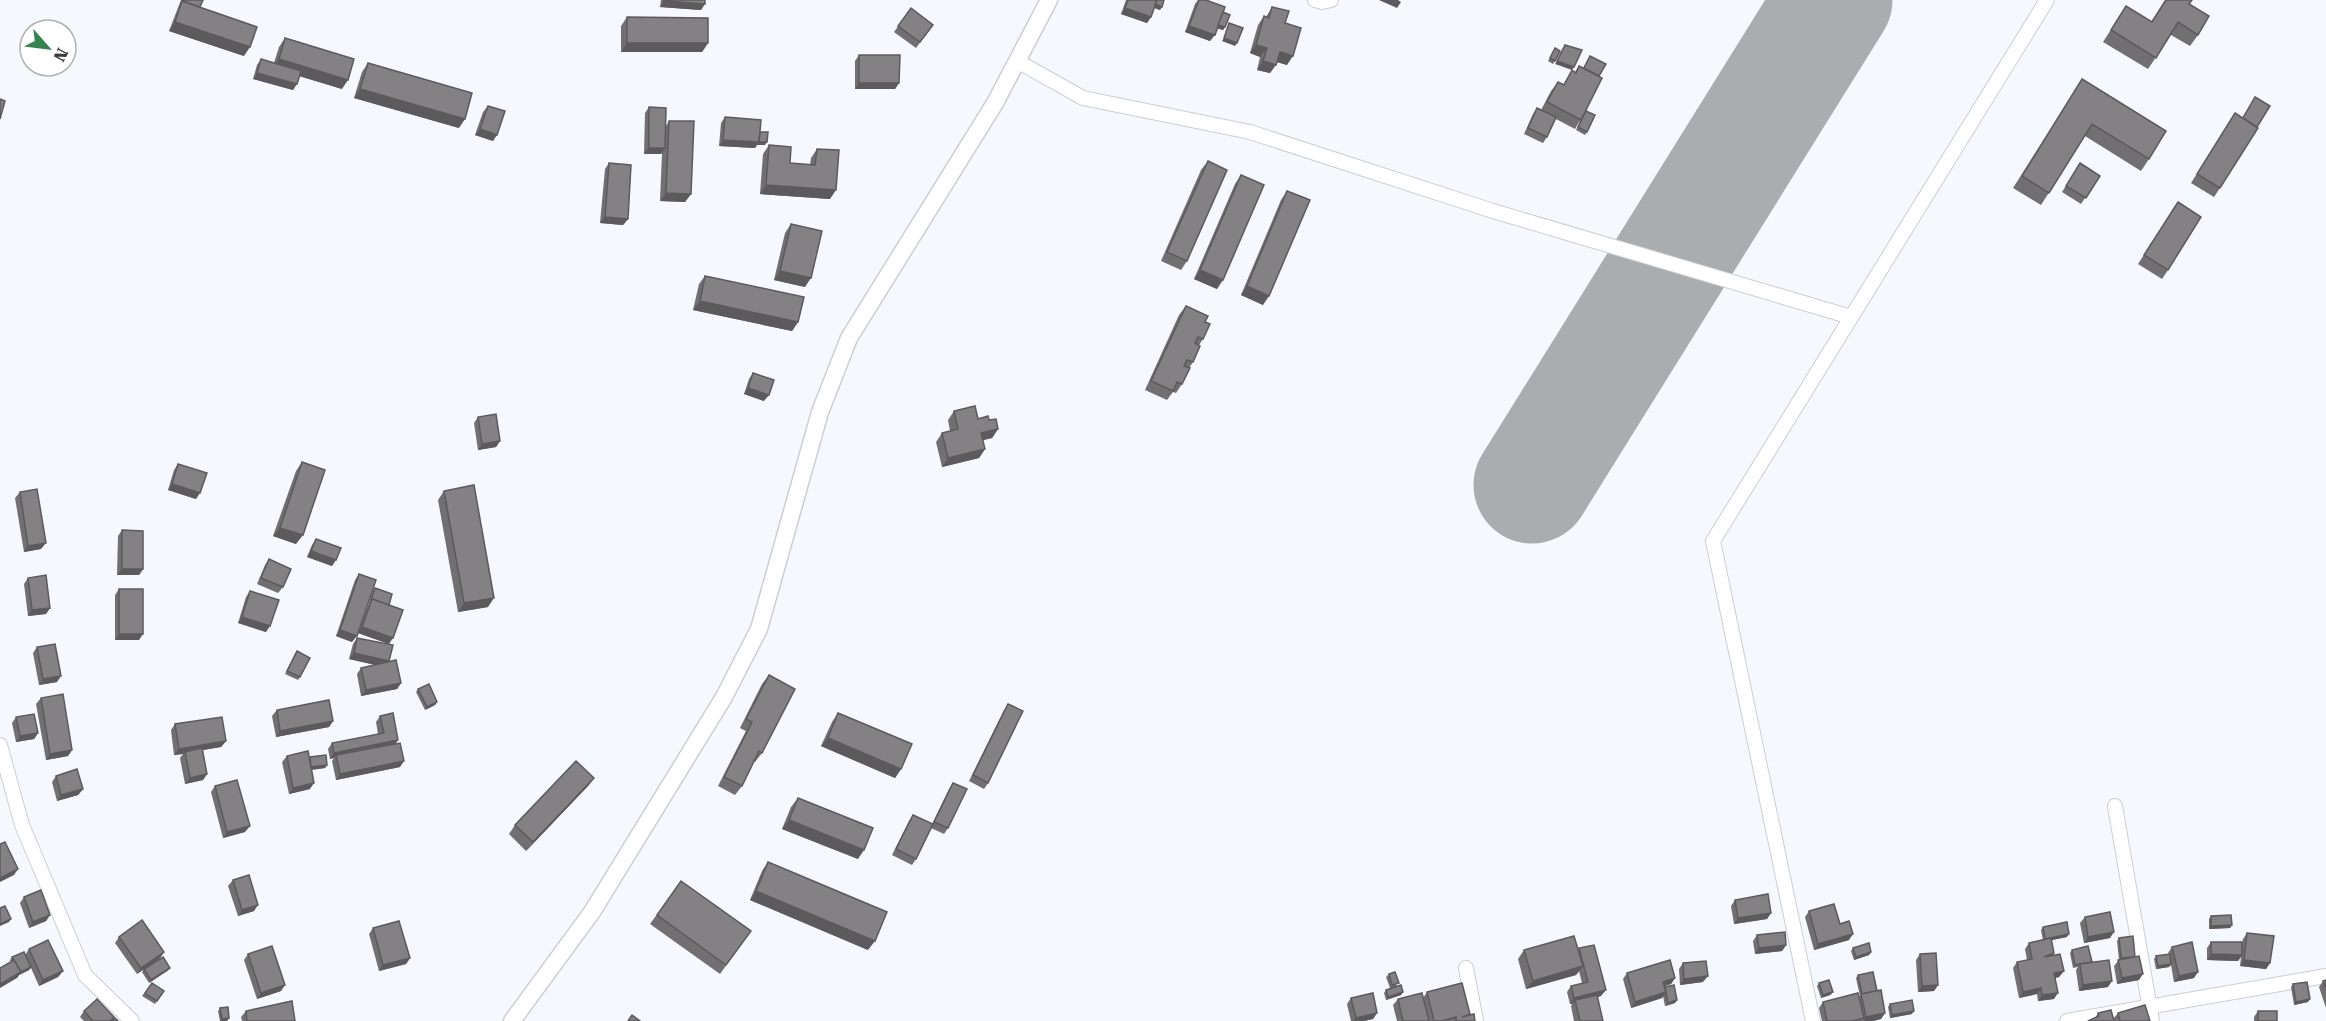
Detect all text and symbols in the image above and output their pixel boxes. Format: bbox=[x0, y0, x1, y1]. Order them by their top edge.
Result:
north arrow bbox=[18, 18, 78, 78]
text: N bbox=[50, 45, 72, 65]

